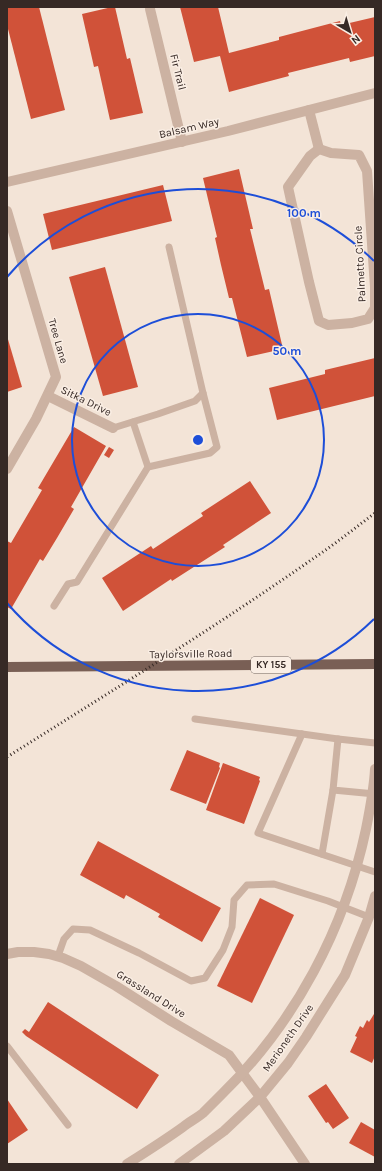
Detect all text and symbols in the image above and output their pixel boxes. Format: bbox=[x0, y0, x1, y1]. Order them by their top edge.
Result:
north arrow bbox=[330, 12, 370, 52]
text: N bbox=[349, 32, 363, 47]
street label: Fir Trail bbox=[167, 53, 189, 91]
street label: Balsam Way bbox=[158, 115, 220, 141]
text: 100 m bbox=[287, 206, 321, 220]
street label: Palmetto Circle bbox=[351, 225, 368, 303]
street label: Tree Lane bbox=[45, 317, 71, 365]
text: 50 m bbox=[273, 344, 302, 358]
street label: Sitka Drive bbox=[59, 383, 114, 419]
centre of rings bbox=[191, 433, 205, 447]
street label: Taylorsville Road bbox=[149, 647, 233, 661]
road number: KY 155 bbox=[251, 657, 291, 673]
street label: Grassland Drive bbox=[114, 967, 188, 1021]
street label: Merioneth Drive bbox=[260, 1001, 316, 1074]

